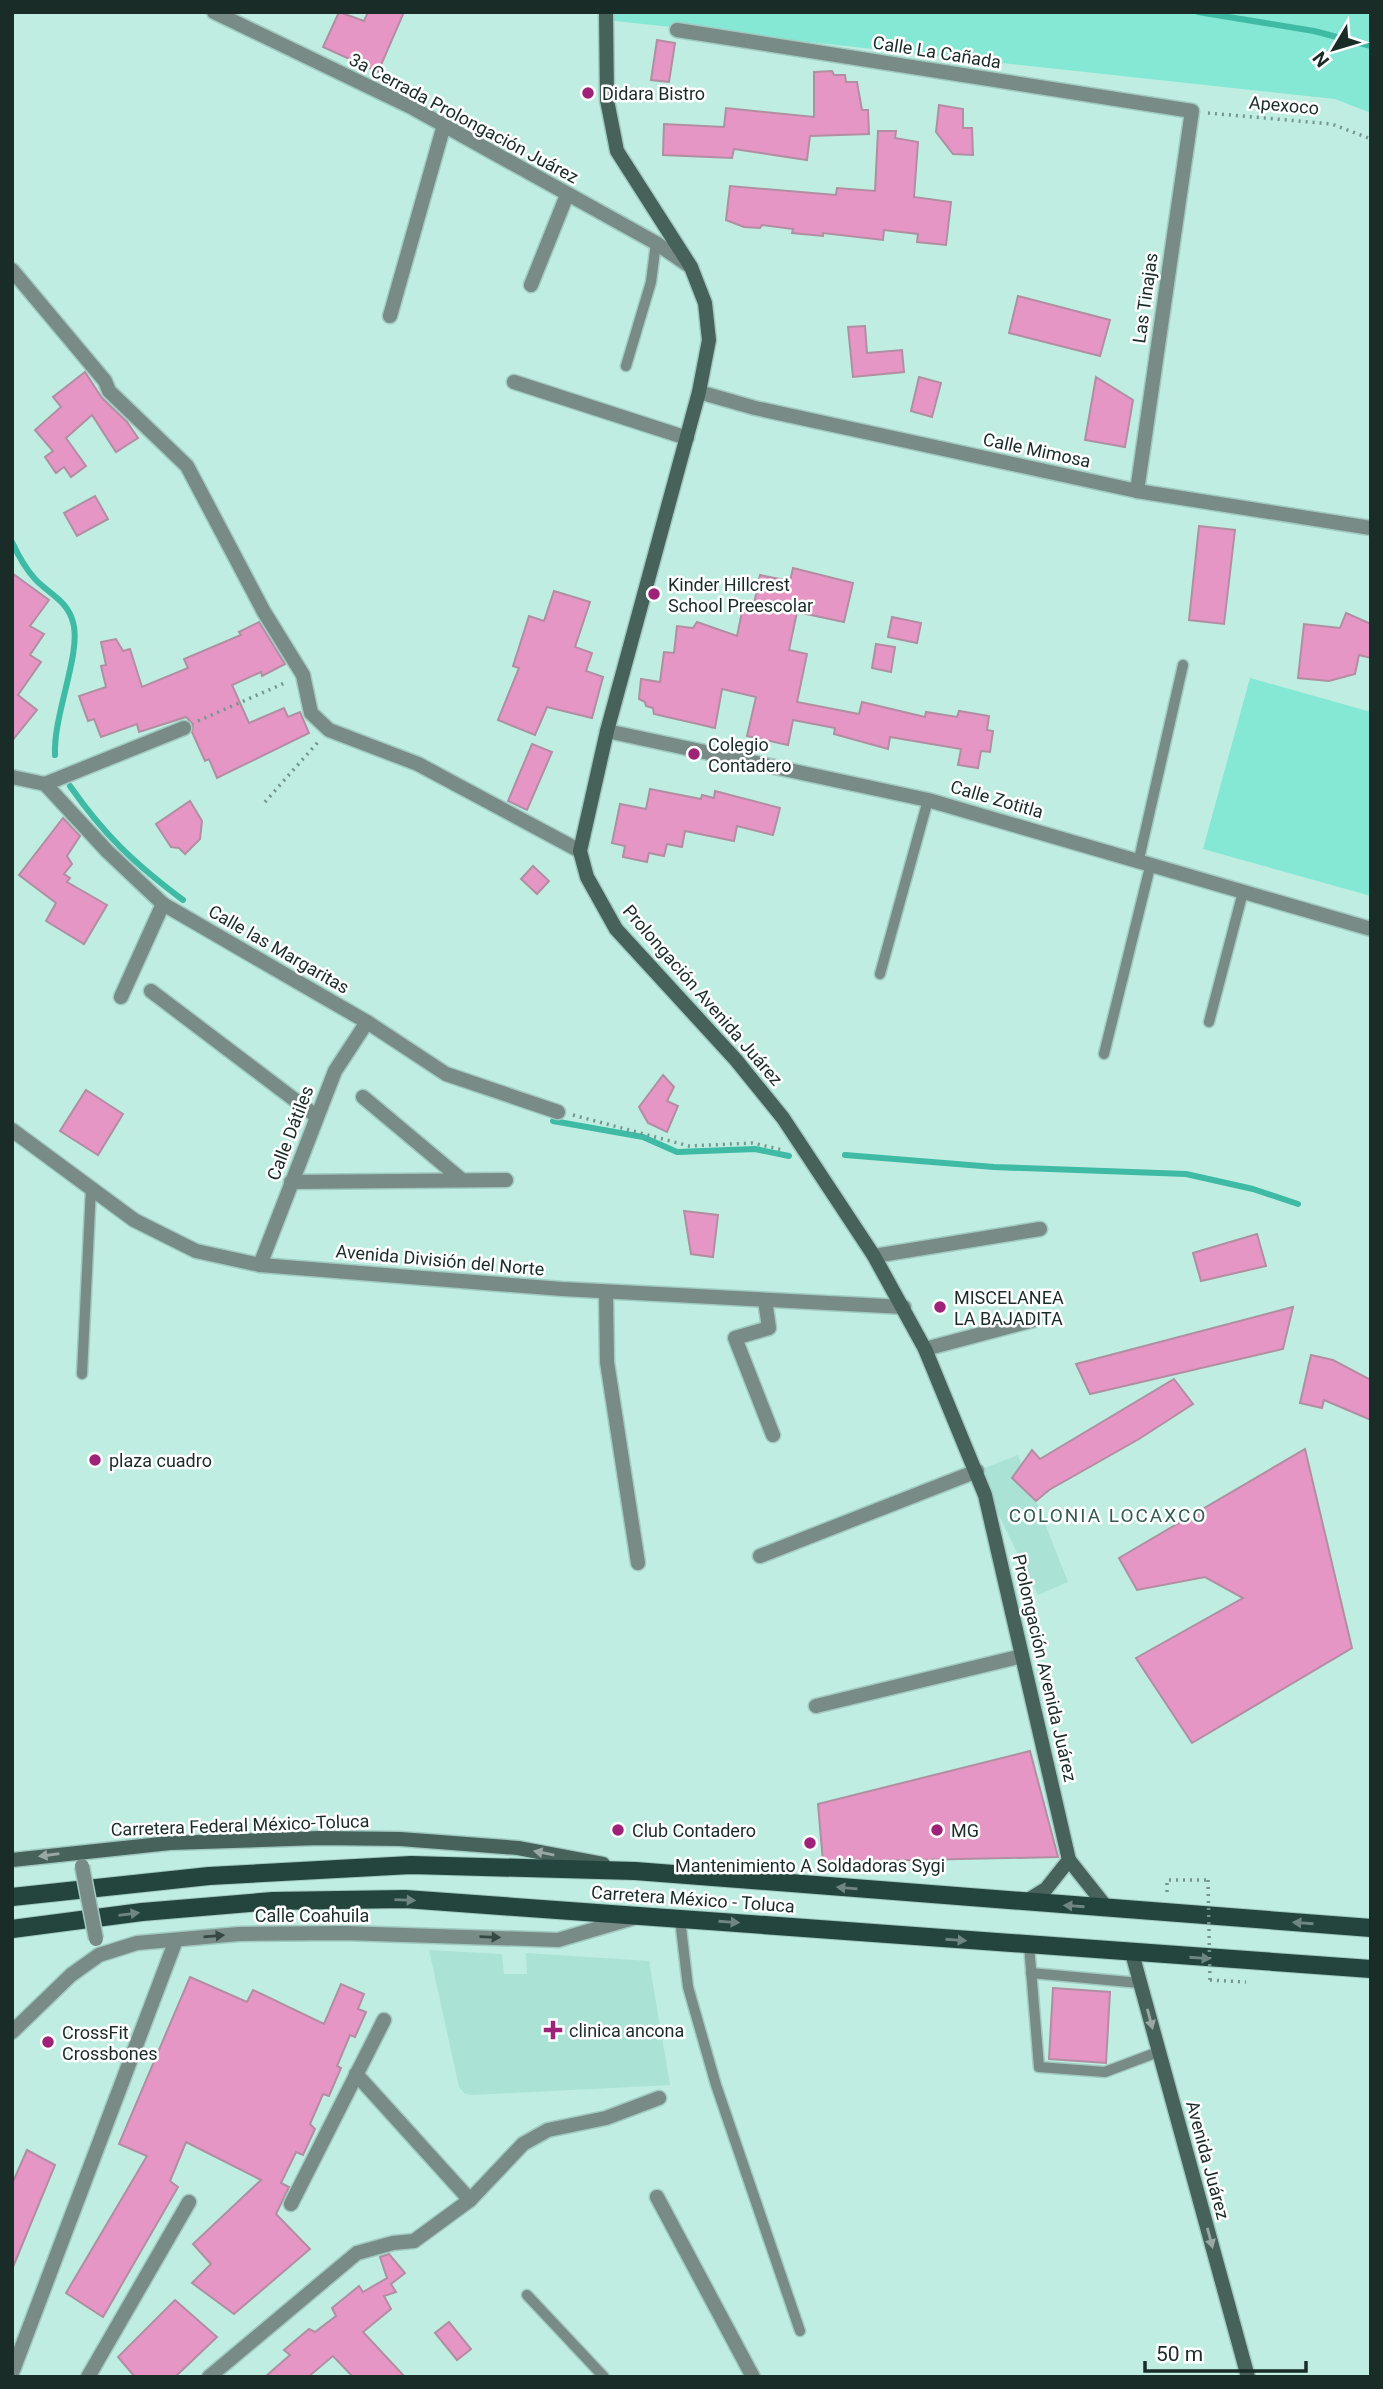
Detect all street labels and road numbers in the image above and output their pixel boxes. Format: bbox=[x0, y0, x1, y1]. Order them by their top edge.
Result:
street label: Calle La Cañada bbox=[871, 32, 1003, 72]
street label: 3a Cerrada Prolongación Juárez bbox=[346, 49, 582, 187]
street label: Apexoco bbox=[1248, 91, 1320, 119]
street label: Las Tinajas bbox=[1128, 251, 1162, 345]
street label: Calle Mimosa bbox=[981, 428, 1093, 472]
street label: Calle Zotitla bbox=[948, 776, 1046, 822]
street label: Calle las Margaritas bbox=[205, 900, 353, 998]
street label: Prolongación Avenida Juárez bbox=[619, 900, 787, 1090]
street label: Calle Dátiles bbox=[262, 1083, 318, 1183]
street label: Avenida División del Norte bbox=[335, 1240, 545, 1280]
street label: Prolongación Avenida Juárez bbox=[1009, 1552, 1081, 1784]
street label: Carretera Federal México-Toluca bbox=[110, 1810, 370, 1840]
street label: Carretera México - Toluca bbox=[591, 1881, 795, 1917]
street label: Calle Coahuila bbox=[255, 1905, 369, 1926]
street label: Avenida Juárez bbox=[1182, 2098, 1234, 2222]

